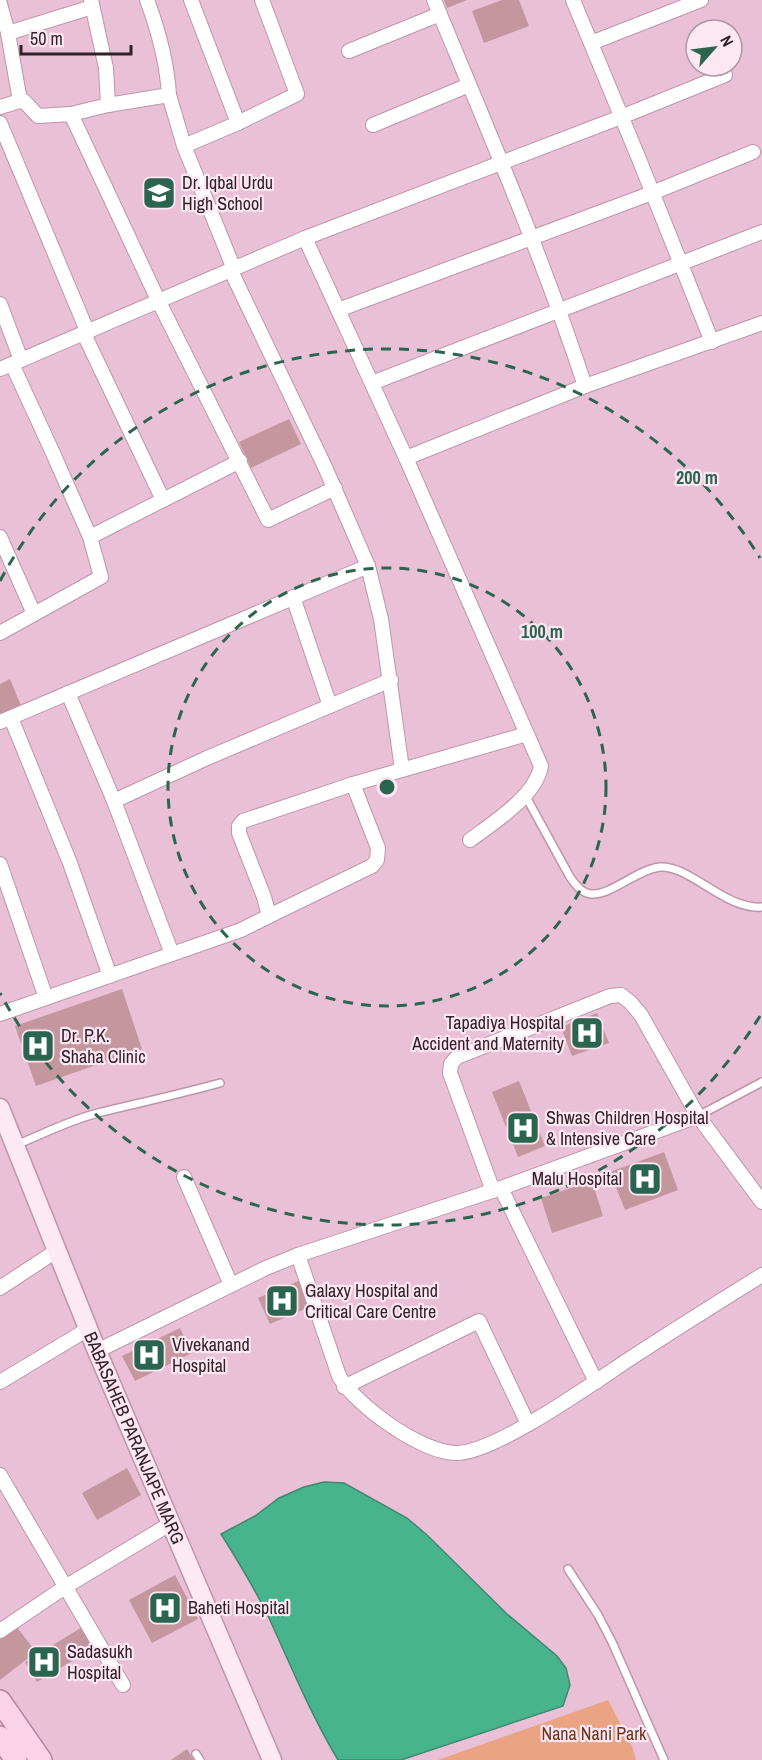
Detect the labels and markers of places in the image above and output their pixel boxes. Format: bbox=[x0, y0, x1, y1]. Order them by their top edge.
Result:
place label: Dr. Iqbal Urdu High School bbox=[182, 170, 273, 216]
school or university icon: Dr. Iqbal Urdu High School bbox=[141, 175, 177, 211]
centre of rings bbox=[377, 777, 397, 797]
place label: Tapadiya Hospital Accident and Maternity bbox=[411, 1010, 565, 1056]
hospital icon: Tapadiya Hospital Accident and Maternity bbox=[569, 1015, 605, 1051]
place label: Dr. P.K. Shaha Clinic bbox=[61, 1023, 146, 1069]
hospital icon: Dr. P.K. Shaha Clinic bbox=[20, 1028, 56, 1064]
place label: Shwas Children Hospital & Intensive Care bbox=[546, 1105, 708, 1151]
hospital icon: Shwas Children Hospital & Intensive Care bbox=[505, 1110, 541, 1146]
hospital icon: Malu Hospital bbox=[627, 1161, 663, 1197]
place label: Malu Hospital bbox=[532, 1166, 622, 1191]
place label: Galaxy Hospital and Critical Care Centre bbox=[305, 1278, 438, 1324]
hospital icon: Galaxy Hospital and Critical Care Centre bbox=[264, 1283, 300, 1319]
place label: Vivekanand Hospital bbox=[172, 1332, 250, 1378]
hospital icon: Vivekanand Hospital bbox=[131, 1337, 167, 1373]
hospital icon: Baheti Hospital bbox=[147, 1590, 183, 1626]
place label: Baheti Hospital bbox=[188, 1595, 289, 1620]
place label: Sadasukh Hospital bbox=[67, 1639, 133, 1685]
hospital icon: Sadasukh Hospital bbox=[26, 1644, 62, 1680]

